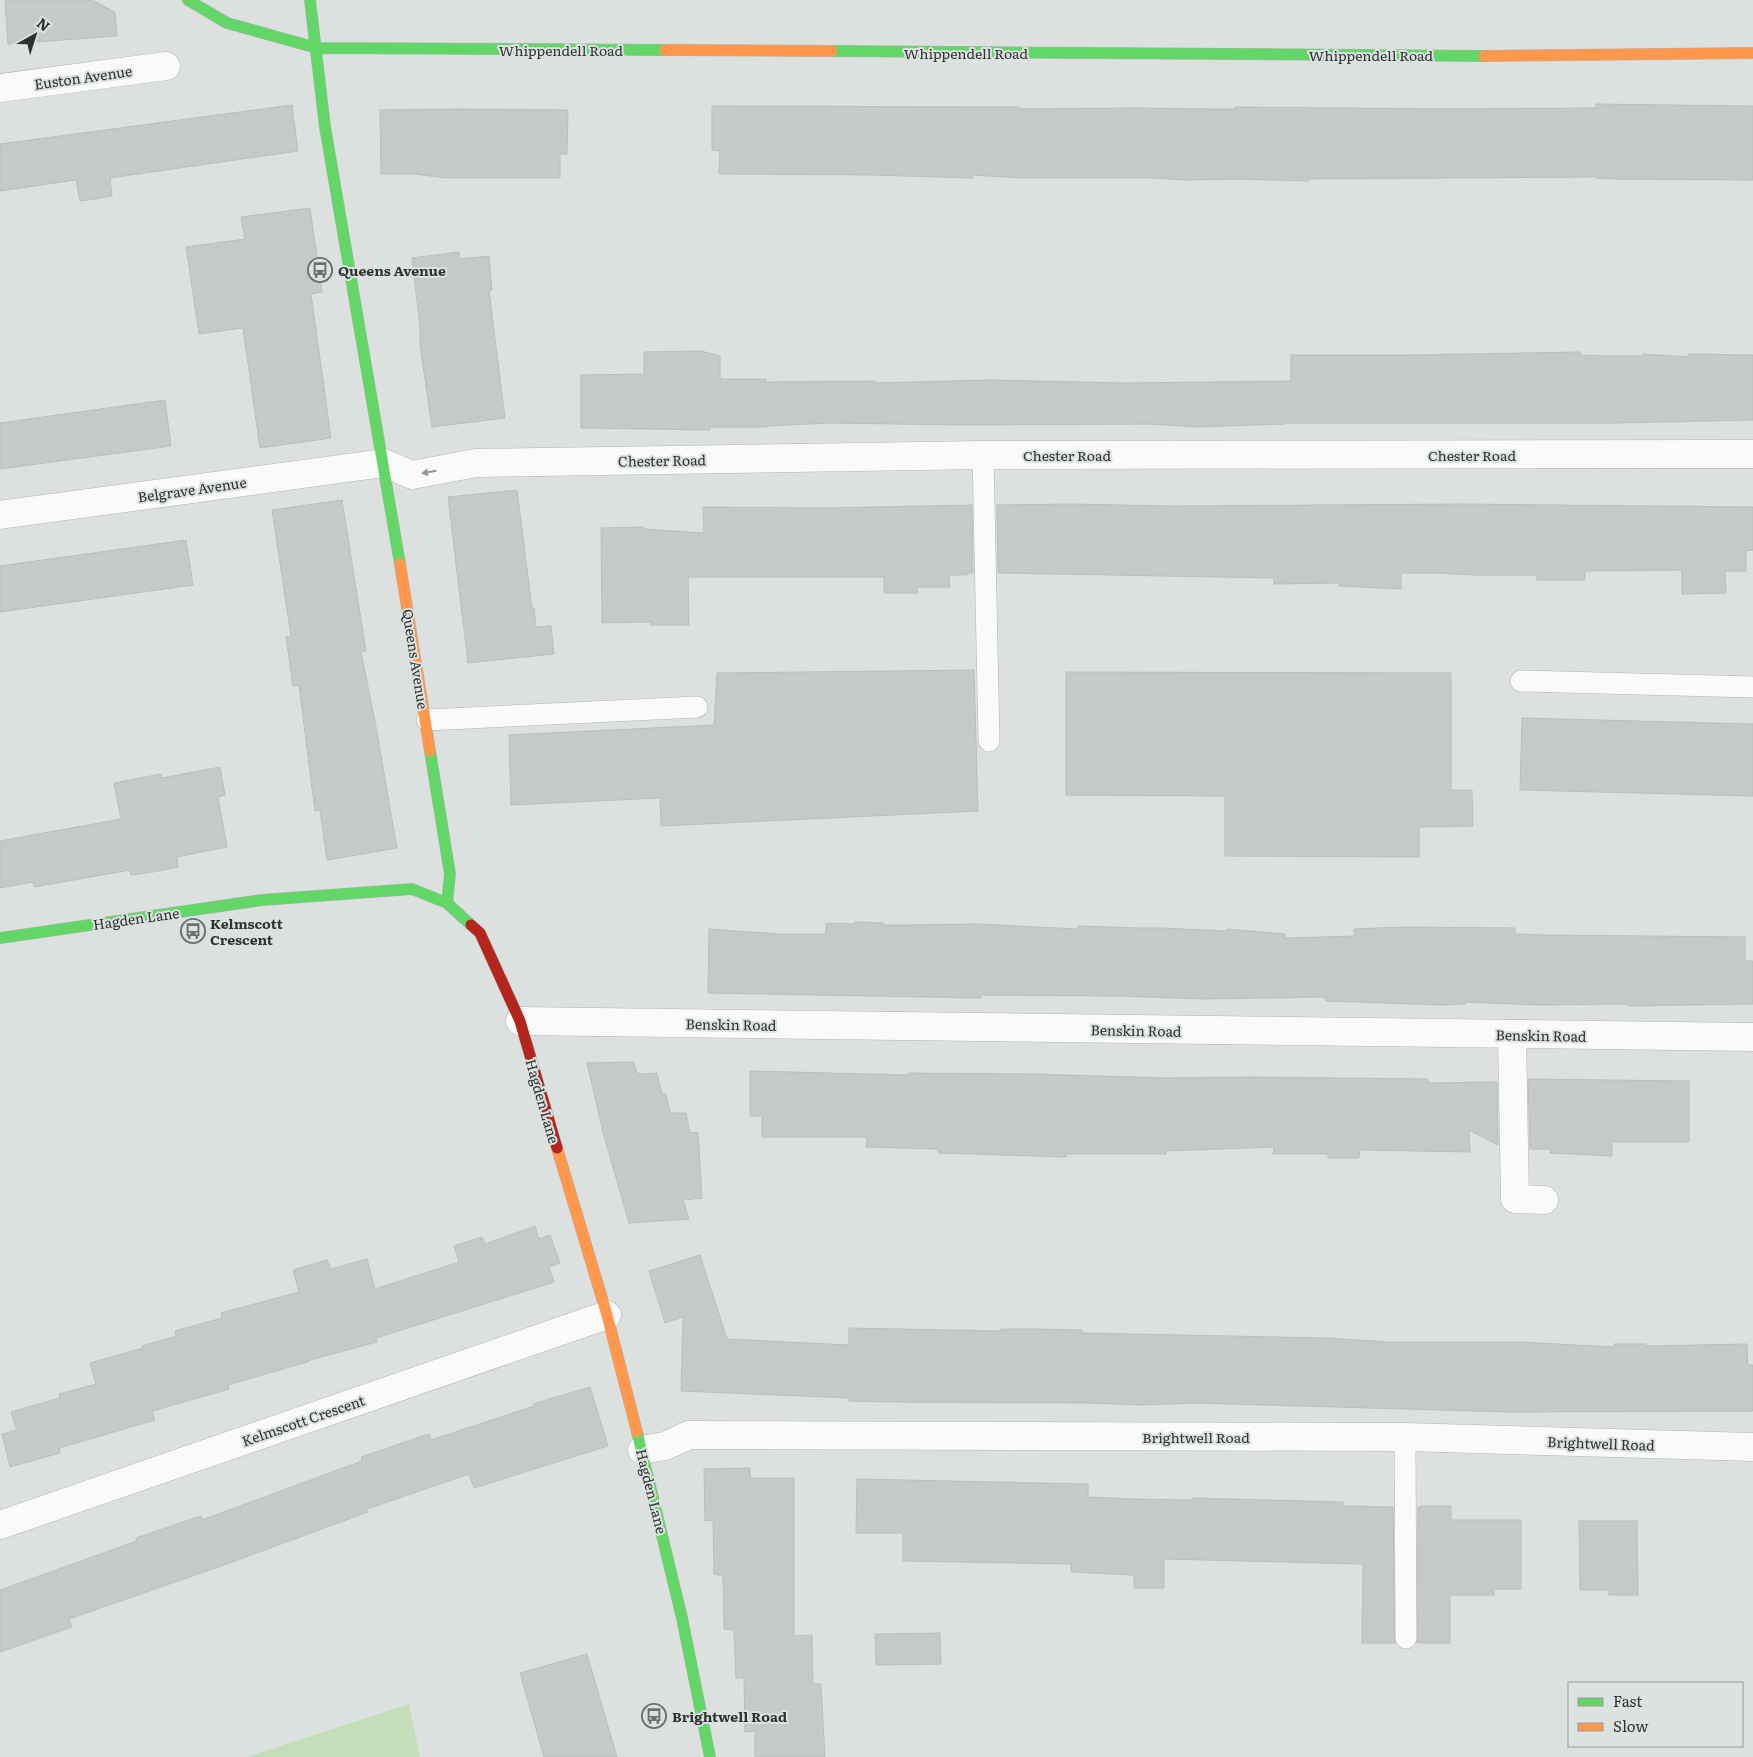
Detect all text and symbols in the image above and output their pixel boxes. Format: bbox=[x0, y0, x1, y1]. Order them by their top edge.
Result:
north arrow bbox=[10, 10, 60, 60]
text: N bbox=[33, 13, 55, 36]
street label: Whippendell Road bbox=[499, 40, 624, 60]
street label: Whippendell Road bbox=[904, 43, 1029, 63]
street label: Whippendell Road bbox=[1309, 45, 1434, 65]
street label: Euston Avenue bbox=[33, 60, 133, 94]
bus stop icon: Queens Avenue bbox=[307, 257, 333, 283]
place label: Queens Avenue bbox=[338, 260, 446, 280]
street label: Chester Road bbox=[1023, 445, 1112, 465]
street label: Chester Road bbox=[1428, 445, 1517, 465]
street label: Chester Road bbox=[618, 449, 707, 471]
one-way arrow bbox=[420, 468, 436, 476]
street label: Belgrave Avenue bbox=[136, 471, 248, 507]
street label: Queens Avenue bbox=[398, 607, 434, 711]
street label: Hagden Lane bbox=[91, 902, 181, 934]
place label: Kelmscott Crescent bbox=[210, 913, 284, 949]
bus stop icon: Kelmscott Crescent bbox=[180, 918, 206, 944]
street label: Benskin Road bbox=[685, 1013, 777, 1035]
street label: Benskin Road bbox=[1090, 1019, 1182, 1041]
street label: Benskin Road bbox=[1495, 1024, 1587, 1046]
street label: Hagden Lane bbox=[521, 1056, 565, 1146]
street label: Kelmscott Crescent bbox=[239, 1389, 368, 1450]
street label: Brightwell Road bbox=[1142, 1427, 1250, 1447]
street label: Brightwell Road bbox=[1547, 1431, 1655, 1455]
street label: Hagden Lane bbox=[632, 1446, 672, 1536]
legend bbox=[1568, 1682, 1743, 1747]
text: Fast bbox=[1613, 1689, 1642, 1712]
bus stop icon: Brightwell Road bbox=[641, 1703, 667, 1729]
place label: Brightwell Road bbox=[672, 1706, 787, 1726]
text: Slow bbox=[1613, 1714, 1648, 1737]

